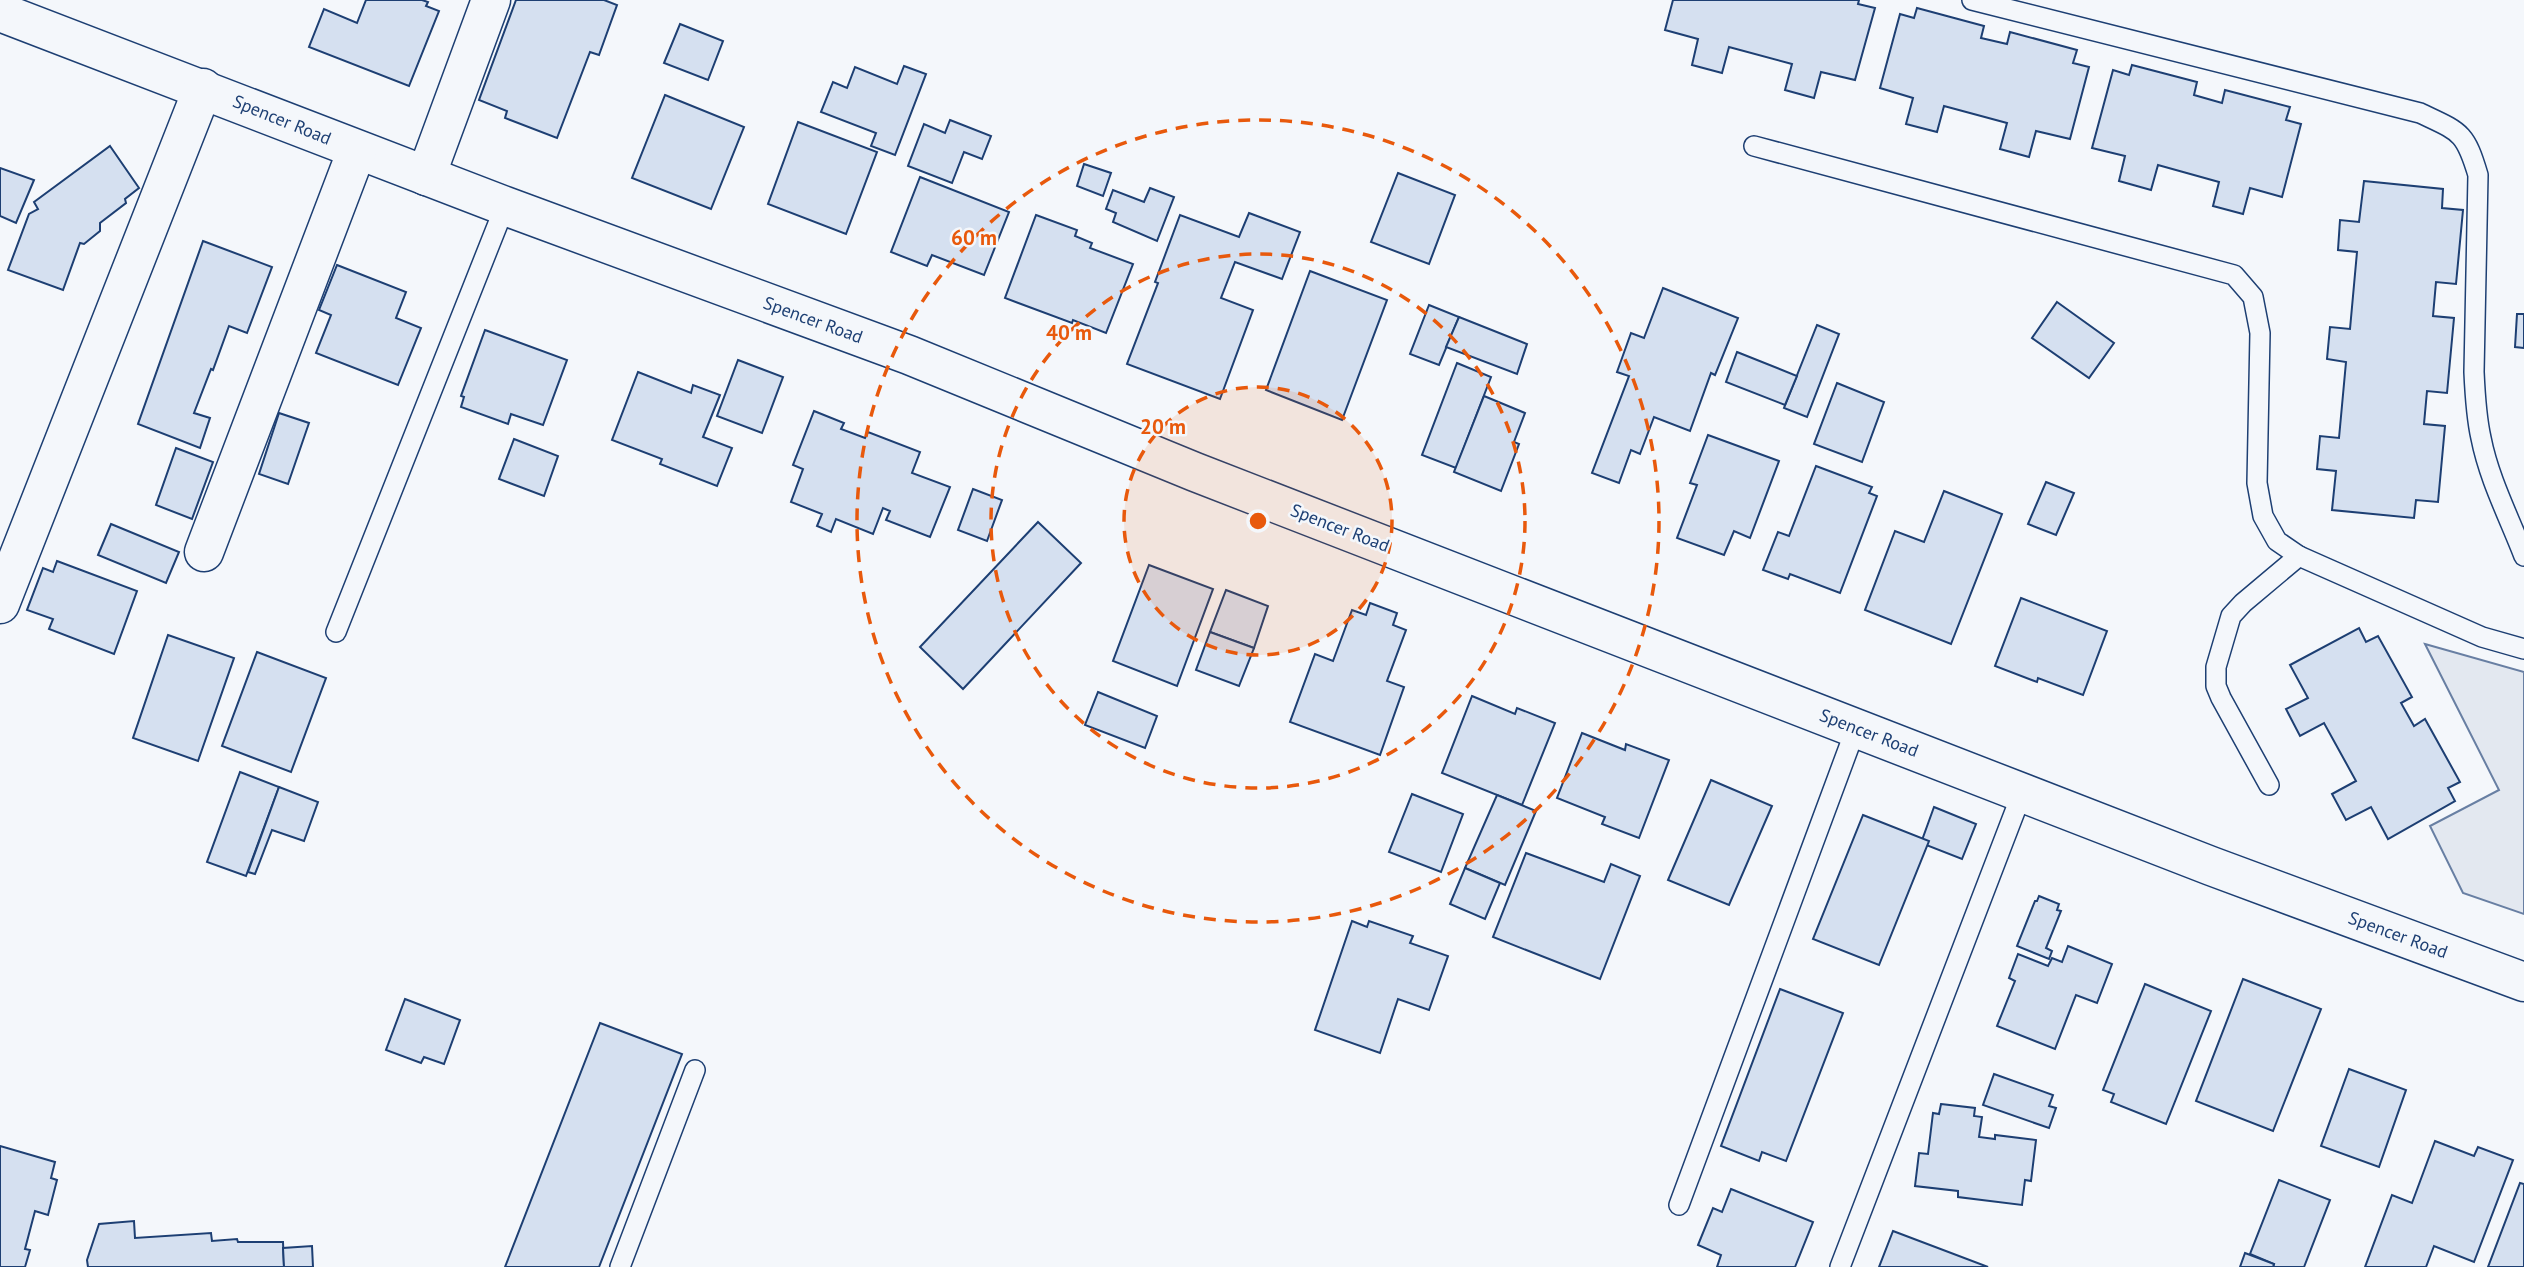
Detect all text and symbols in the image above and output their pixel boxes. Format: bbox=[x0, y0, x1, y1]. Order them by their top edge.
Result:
street label: Spencer Road bbox=[230, 89, 335, 150]
text: 60 m bbox=[951, 224, 997, 251]
street label: Spencer Road bbox=[760, 291, 866, 348]
text: 40 m bbox=[1046, 319, 1092, 346]
text: 20 m bbox=[1140, 413, 1186, 440]
street label: Spencer Road bbox=[1287, 498, 1393, 557]
centre of rings bbox=[1246, 509, 1270, 533]
street label: Spencer Road bbox=[1816, 703, 1922, 762]
street label: Spencer Road bbox=[2345, 906, 2451, 963]

